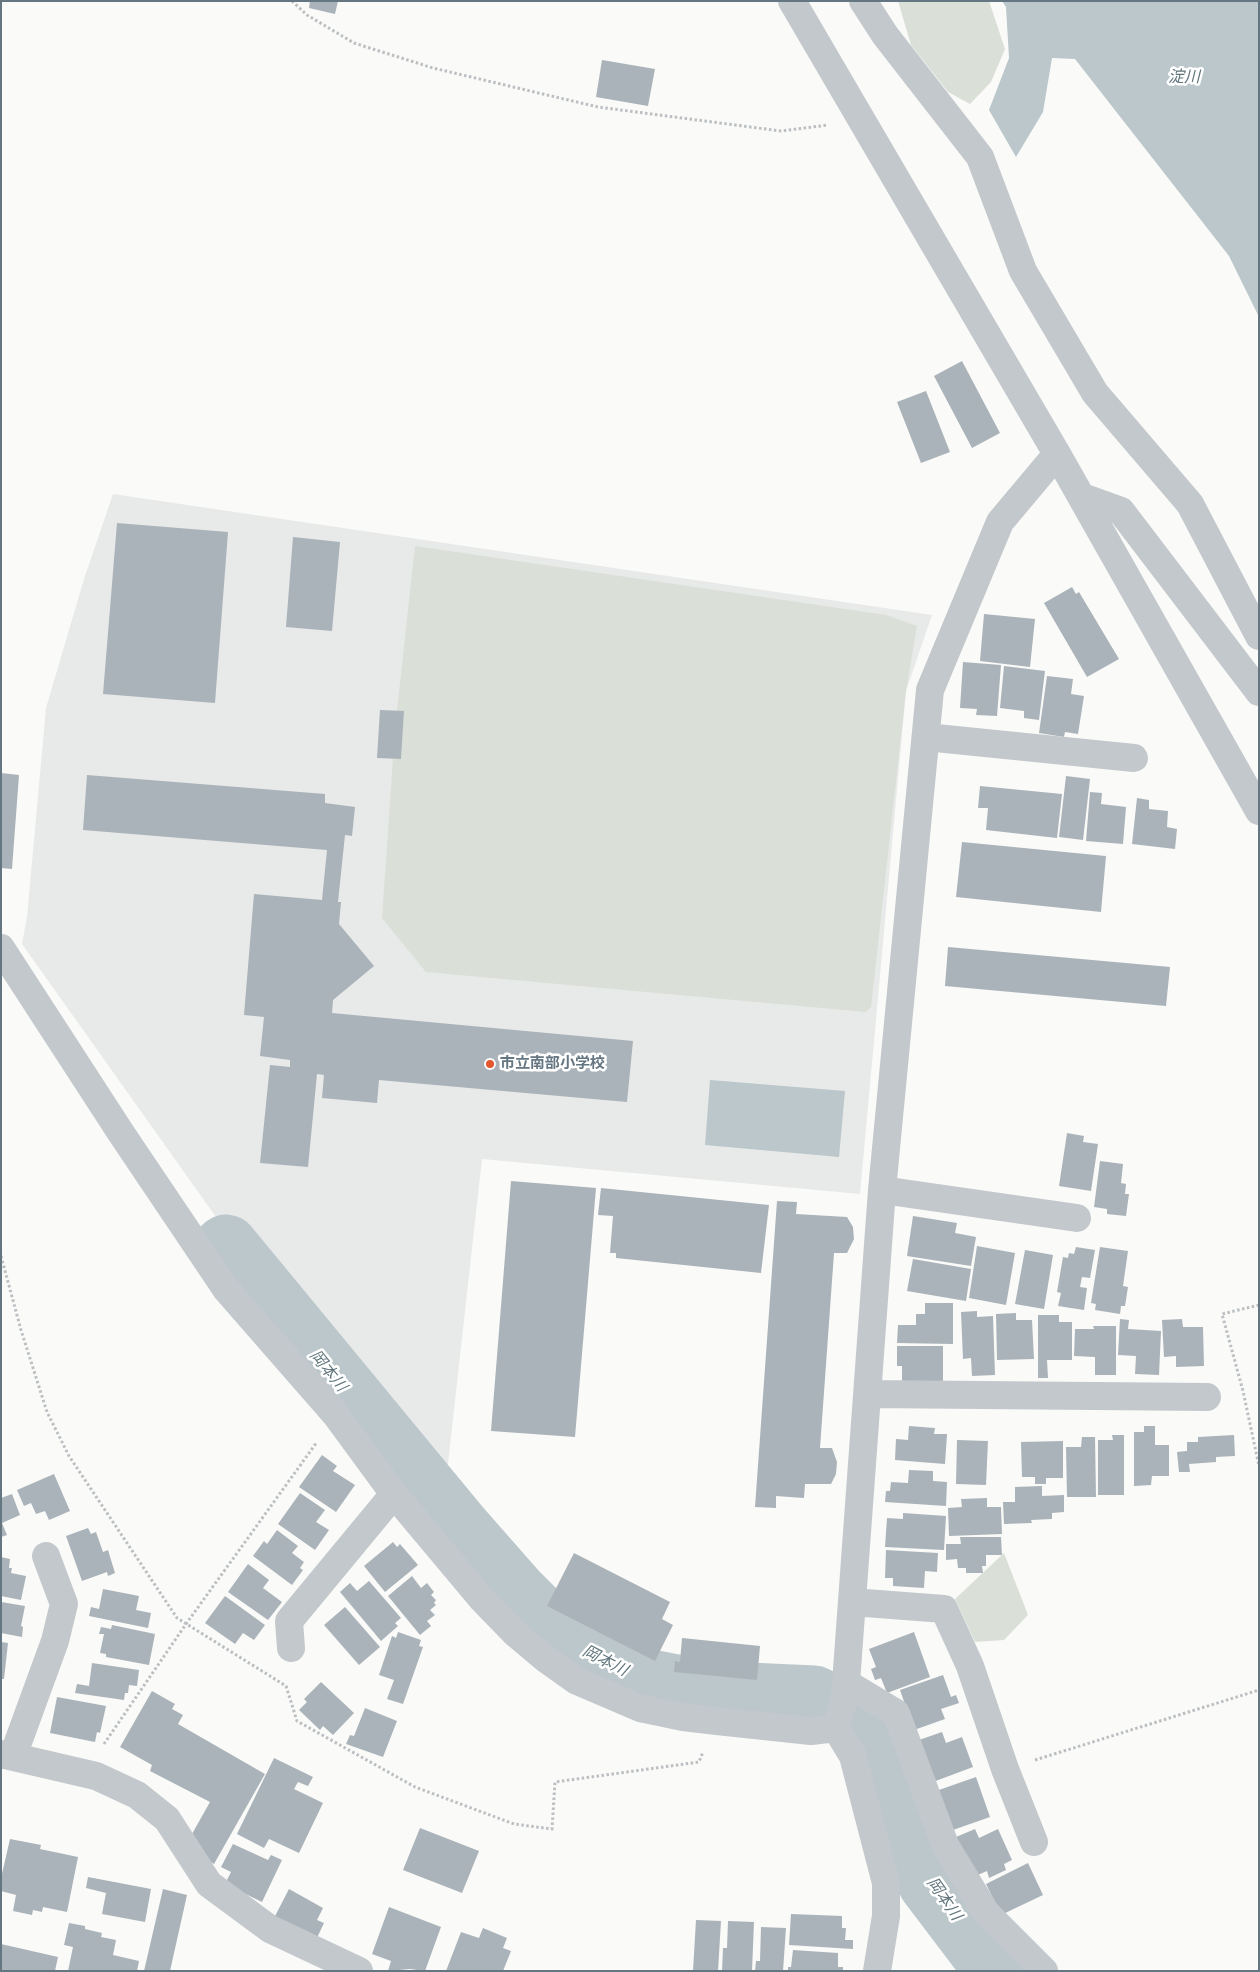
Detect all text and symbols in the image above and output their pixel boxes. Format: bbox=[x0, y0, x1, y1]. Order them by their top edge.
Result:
water label: 淀川 bbox=[1168, 67, 1200, 87]
place label: 市立南部小学校 bbox=[500, 1055, 605, 1073]
marker: 市立南部小学校 bbox=[484, 1058, 496, 1070]
water label: 岡本川 bbox=[305, 1346, 351, 1396]
water label: 岡本川 bbox=[579, 1642, 631, 1680]
water label: 岡本川 bbox=[922, 1874, 966, 1924]

